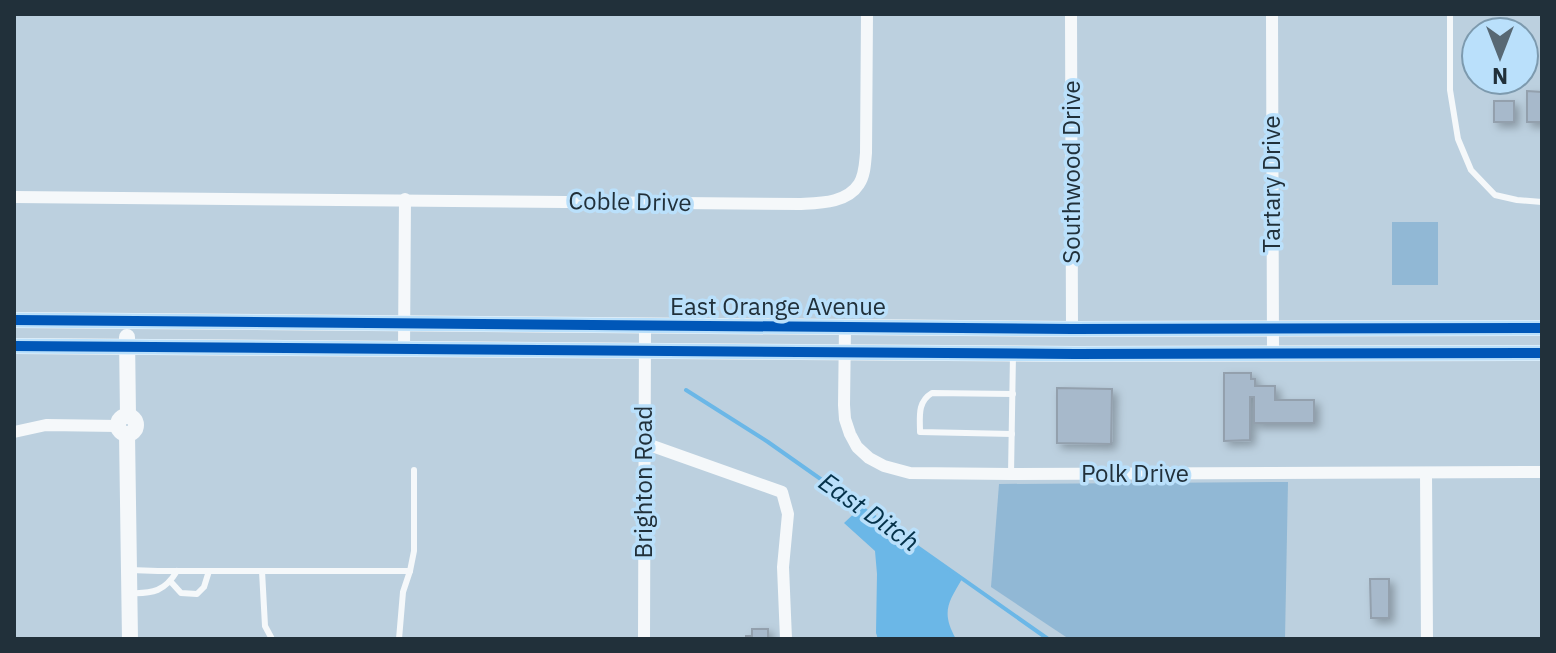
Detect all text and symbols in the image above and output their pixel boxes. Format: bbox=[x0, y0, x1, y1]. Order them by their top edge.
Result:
north arrow bbox=[1460, 16, 1540, 96]
text: N bbox=[1492, 62, 1508, 91]
street label: Southwood Drive bbox=[1055, 80, 1087, 264]
street label: Tartary Drive bbox=[1255, 115, 1287, 253]
street label: Coble Drive bbox=[568, 184, 692, 218]
street label: East Orange Avenue bbox=[670, 290, 886, 322]
street label: Brighton Road bbox=[627, 405, 659, 559]
street label: Polk Drive bbox=[1081, 457, 1189, 489]
water label: East Ditch bbox=[813, 464, 927, 558]

